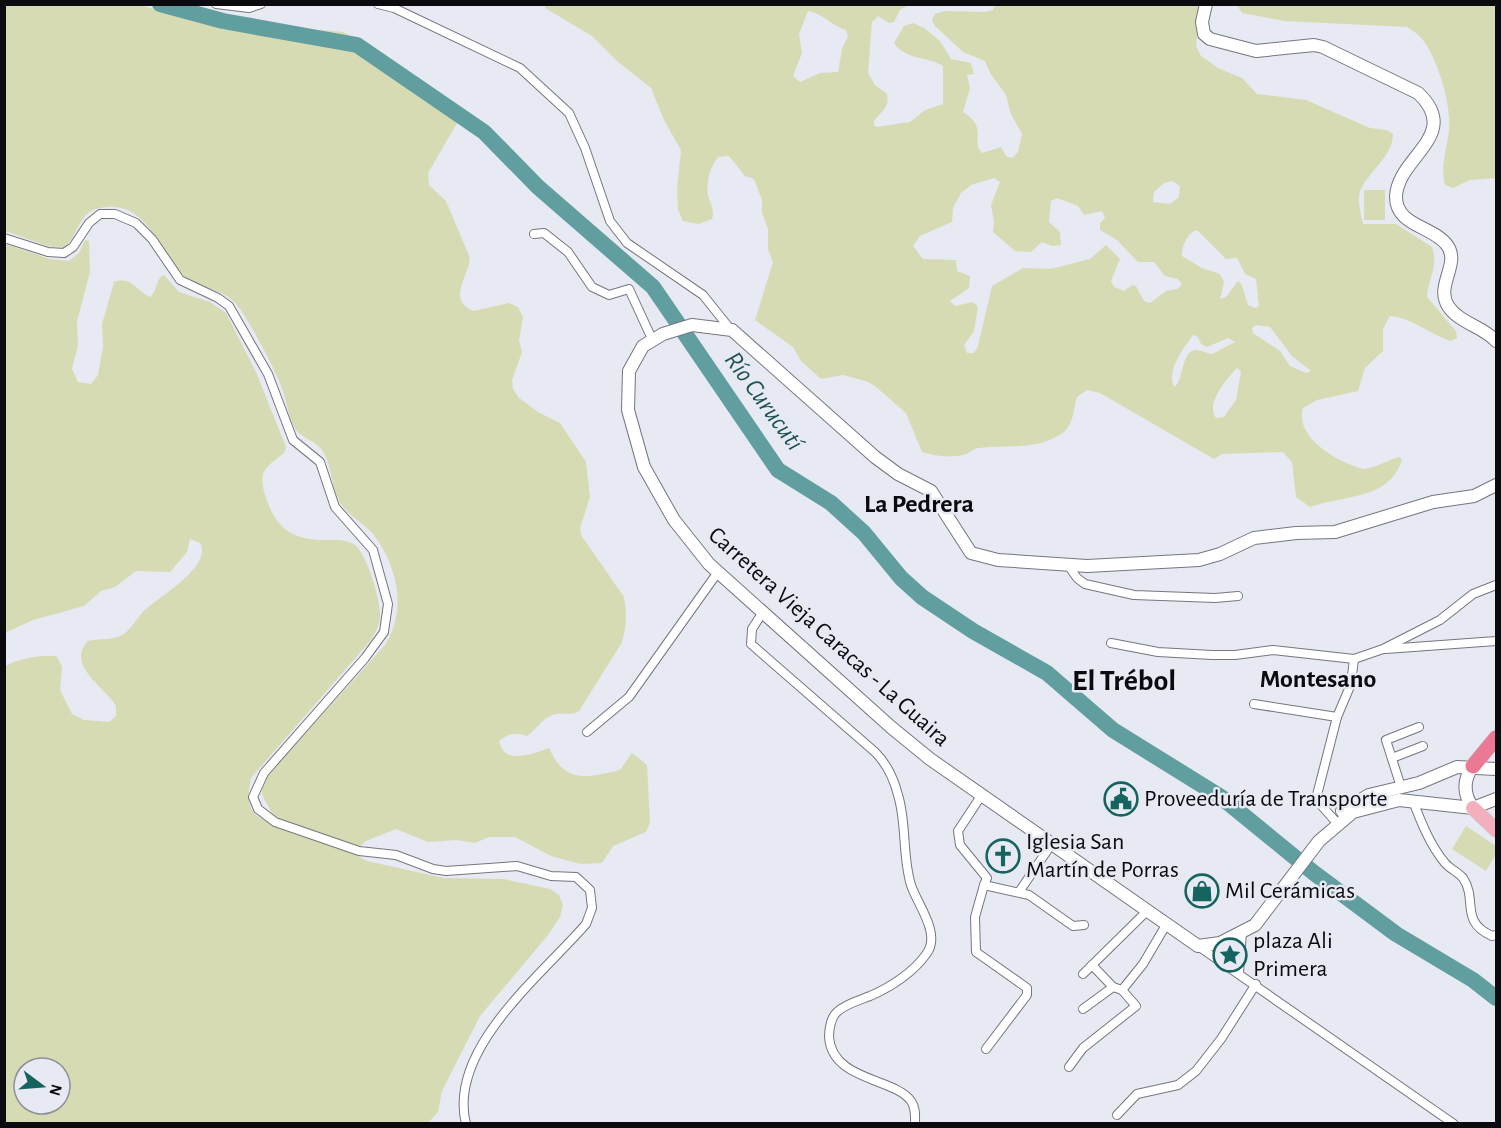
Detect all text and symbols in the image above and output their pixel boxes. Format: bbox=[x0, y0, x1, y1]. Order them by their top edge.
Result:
water label: Río Curucutí bbox=[720, 347, 809, 456]
district label: La Pedrera bbox=[864, 491, 974, 517]
street label: Carretera Vieja Caracas - La Guaira bbox=[704, 523, 954, 751]
district label: El Trébol bbox=[1072, 666, 1176, 696]
district label: Montesano bbox=[1260, 666, 1376, 692]
public building icon: Proveeduría de Transporte bbox=[1103, 781, 1139, 817]
place label: Proveeduría de Transporte bbox=[1144, 787, 1388, 811]
place label: Iglesia San Martín de Porras bbox=[1026, 830, 1179, 882]
church icon: Iglesia San Martín de Porras bbox=[985, 838, 1021, 874]
shop icon: Mil Cerámicas bbox=[1184, 873, 1220, 909]
place label: Mil Cerámicas bbox=[1225, 879, 1355, 903]
place label: plaza Ali Primera bbox=[1253, 929, 1333, 981]
place icon: plaza Ali Primera bbox=[1212, 937, 1248, 973]
north arrow bbox=[12, 1056, 72, 1116]
text: N bbox=[46, 1082, 65, 1097]

